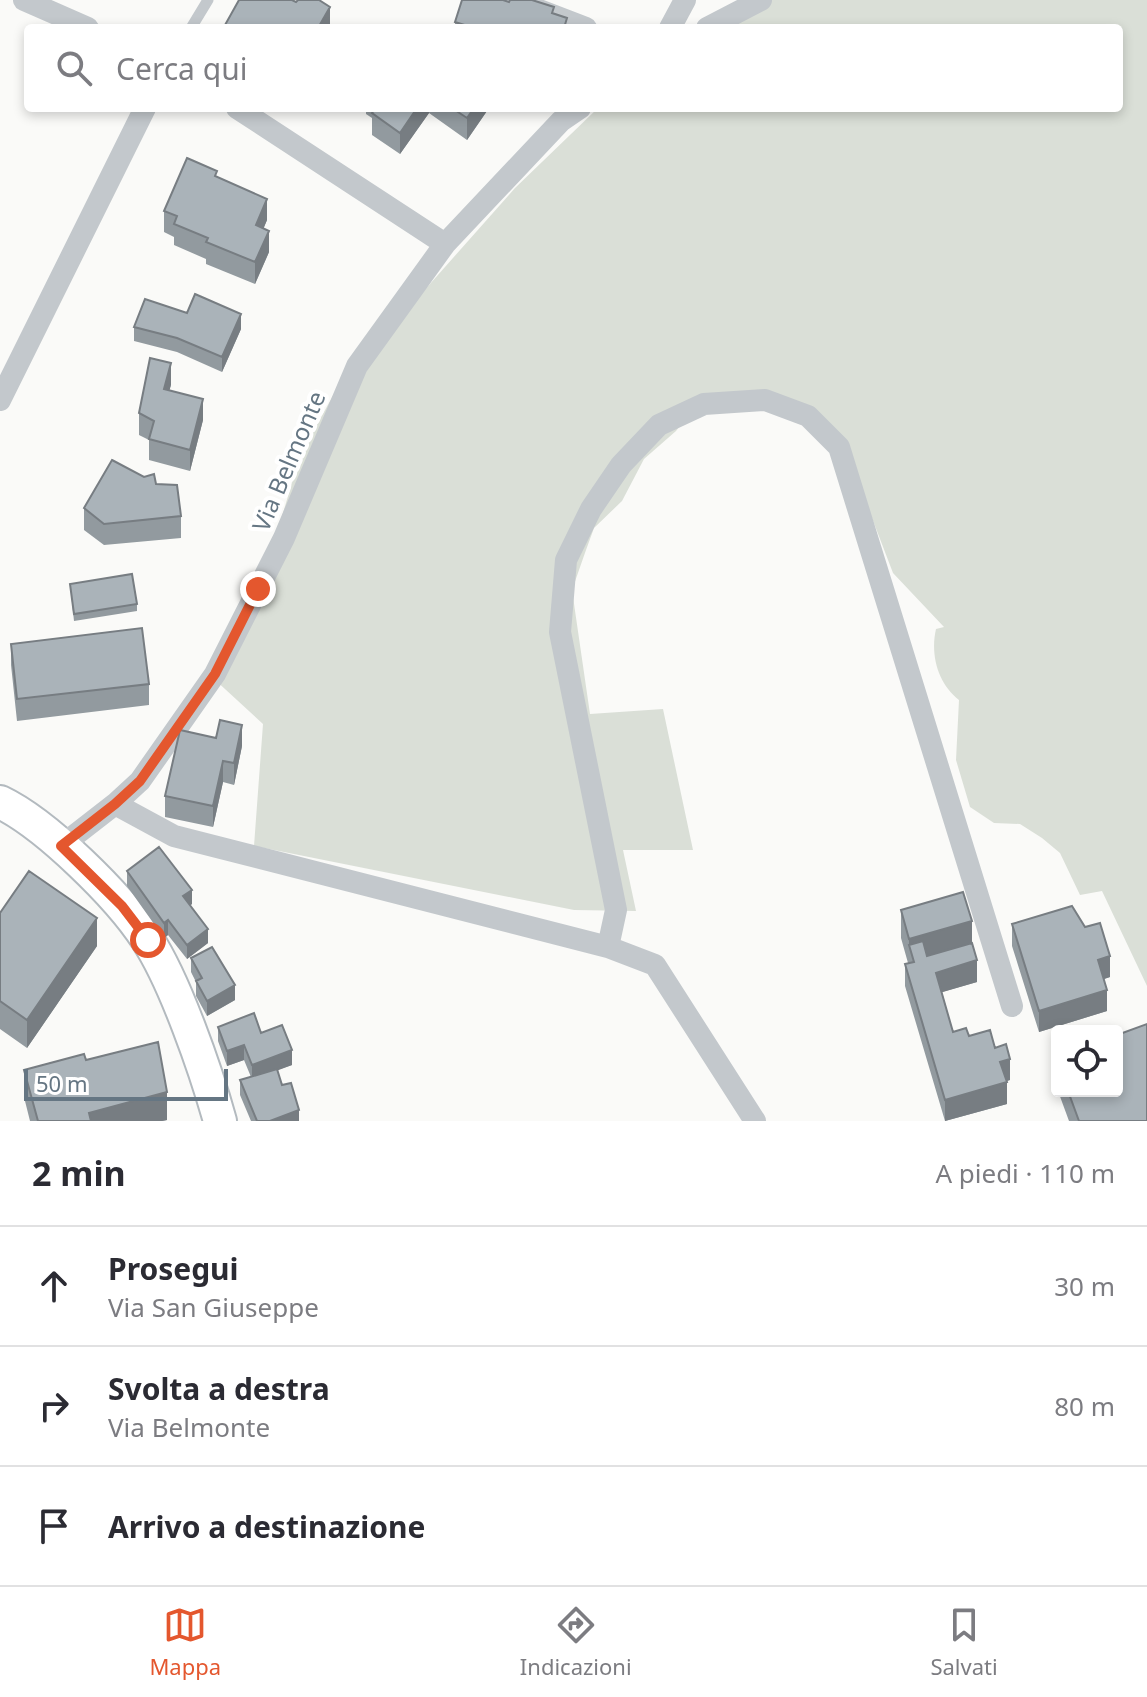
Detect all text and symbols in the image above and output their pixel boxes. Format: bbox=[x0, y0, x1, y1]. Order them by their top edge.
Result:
search box bbox=[24, 24, 1123, 112]
icon: search bbox=[52, 46, 96, 90]
text: Cerca qui bbox=[116, 48, 247, 89]
street label: Via Belmonte bbox=[244, 386, 332, 536]
route end bbox=[240, 571, 276, 607]
route start bbox=[130, 922, 166, 958]
map controls bbox=[1051, 1025, 1123, 1097]
button: locate bbox=[1051, 1025, 1123, 1097]
scale bar bbox=[24, 1065, 228, 1101]
text: 50 m bbox=[36, 1068, 87, 1098]
text: 2 min bbox=[32, 1150, 126, 1196]
text: A piedi · 110 m bbox=[935, 1155, 1115, 1191]
text: Prosegui bbox=[108, 1248, 239, 1289]
icon: ahead bbox=[32, 1264, 76, 1308]
text: 30 m bbox=[1054, 1268, 1115, 1304]
text: Via San Giuseppe bbox=[108, 1289, 319, 1325]
text: Svolta a destra bbox=[108, 1368, 330, 1409]
icon: right bbox=[32, 1384, 76, 1428]
text: 80 m bbox=[1054, 1388, 1115, 1424]
text: Via Belmonte bbox=[108, 1409, 270, 1445]
icon: arrive bbox=[32, 1504, 76, 1548]
text: Arrivo a destinazione bbox=[108, 1506, 425, 1547]
tab: Mappa bbox=[149, 1603, 221, 1681]
tab: Indicazioni bbox=[520, 1603, 632, 1681]
tab: Salvati bbox=[930, 1603, 998, 1681]

